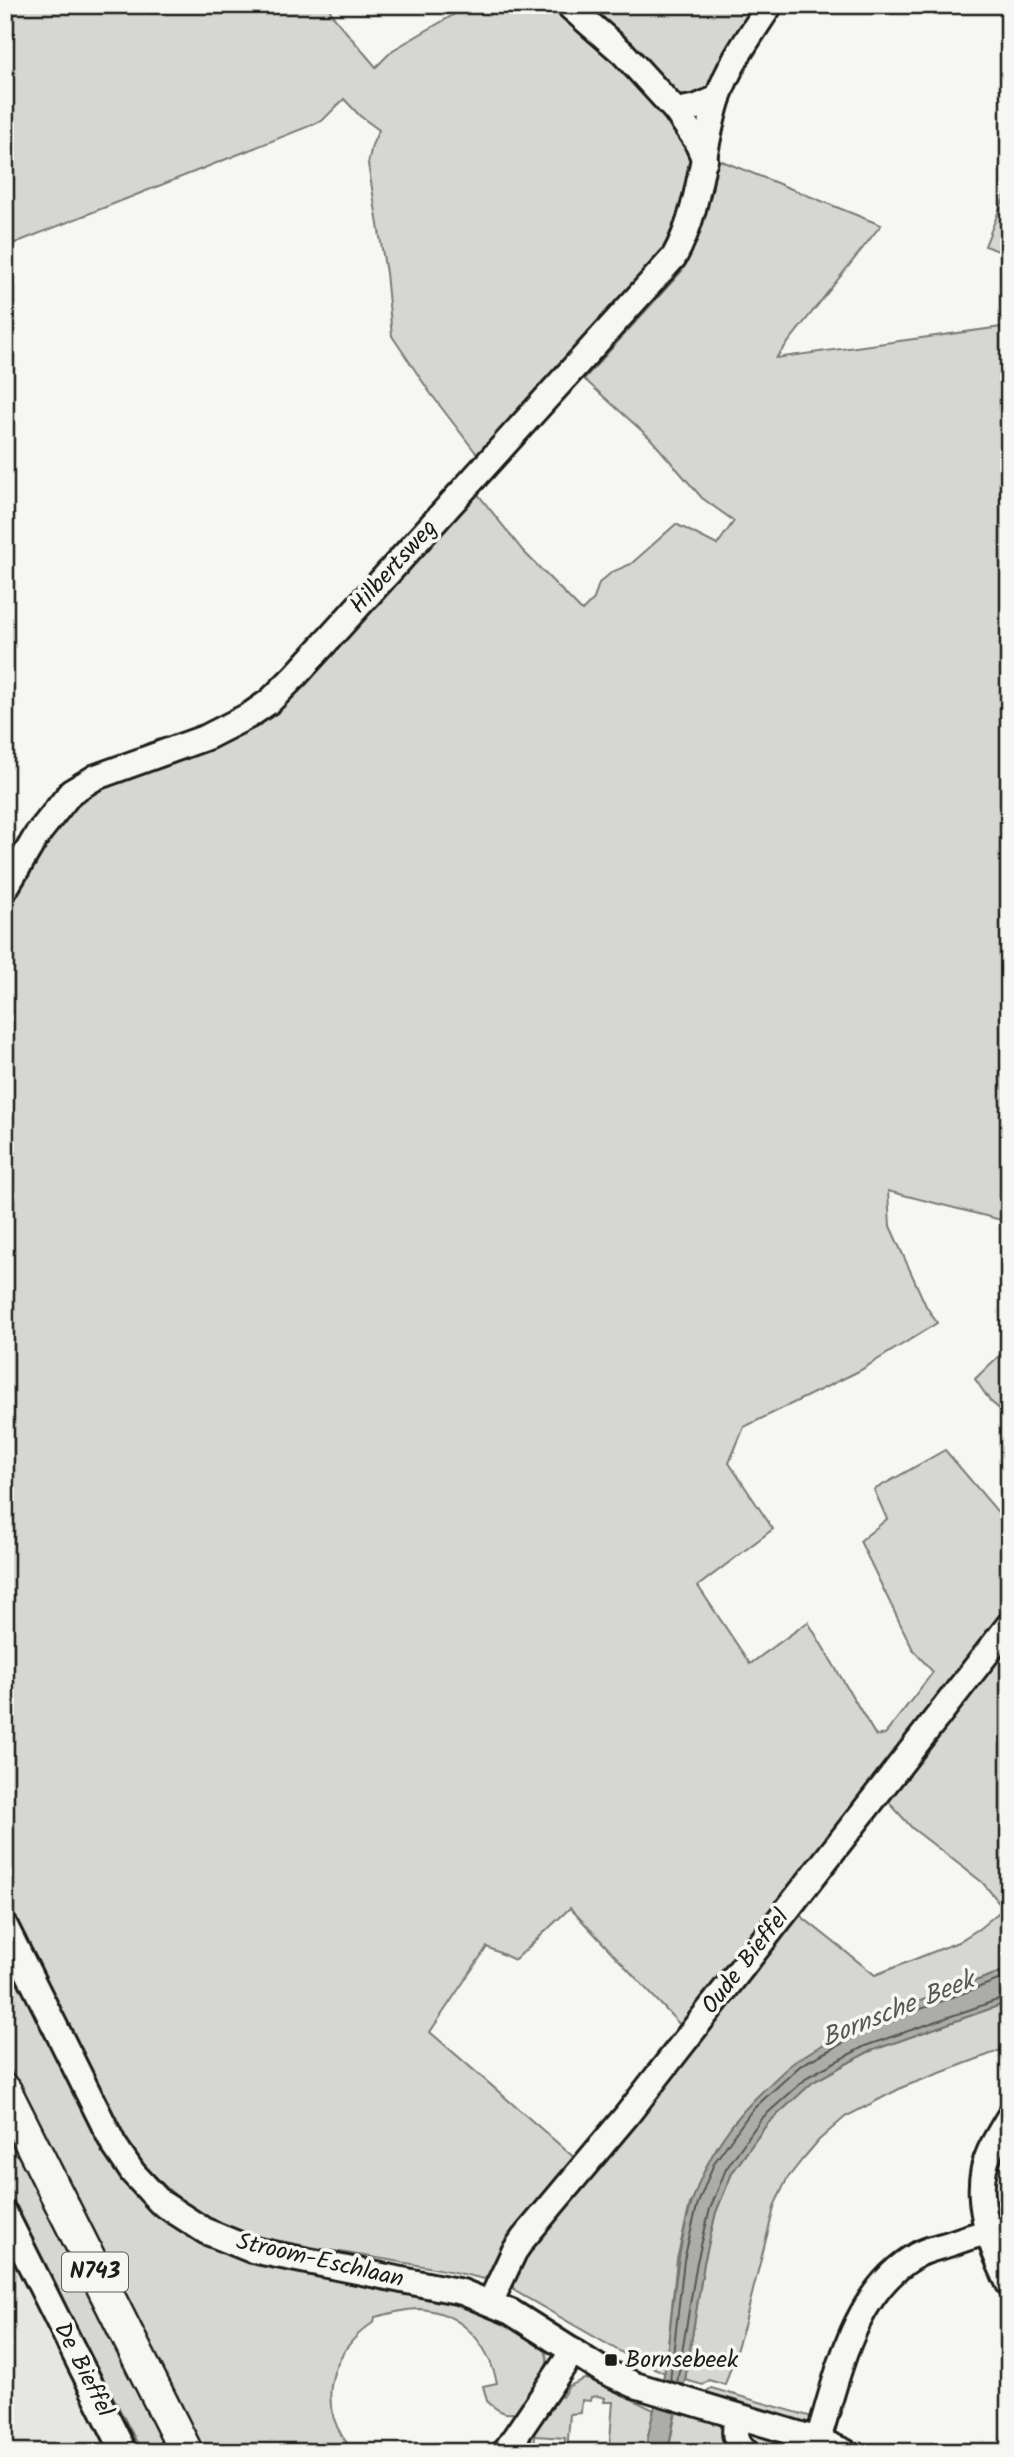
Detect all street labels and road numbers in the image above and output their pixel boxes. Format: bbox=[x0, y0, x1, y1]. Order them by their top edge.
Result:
street label: Hilbertsweg bbox=[340, 511, 448, 623]
street label: Oude Bieffel bbox=[692, 1901, 800, 2023]
street label: Stroom-Eschlaan bbox=[232, 2223, 408, 2299]
road number: N743 bbox=[62, 2252, 128, 2292]
street label: De Bieffel bbox=[42, 2316, 124, 2425]

